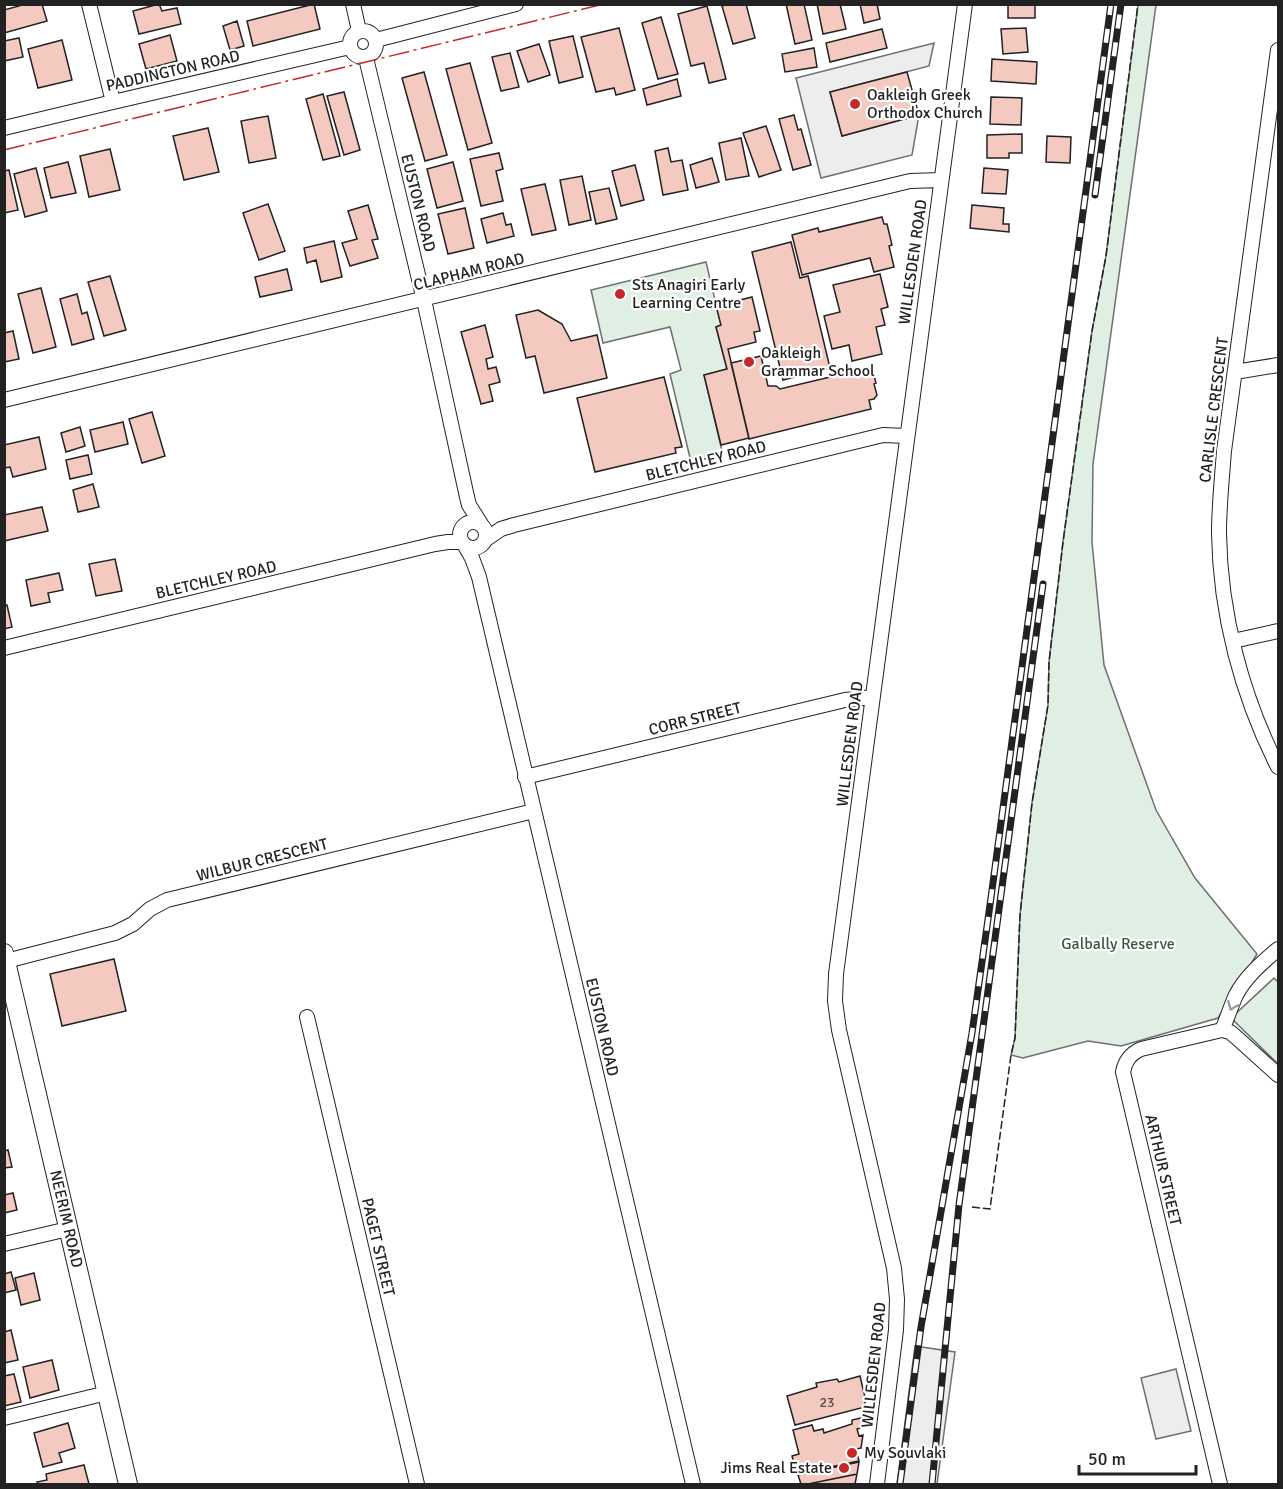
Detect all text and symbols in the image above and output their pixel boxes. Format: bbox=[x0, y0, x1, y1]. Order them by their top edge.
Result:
street label: PADDINGTON ROAD bbox=[104, 46, 242, 96]
place label: Oakleigh Greek Orthodox Church bbox=[867, 85, 983, 123]
marker: Oakleigh Greek Orthodox Church bbox=[848, 97, 862, 111]
street label: EUSTON ROAD bbox=[396, 152, 440, 254]
street label: WILLESDEN ROAD bbox=[894, 198, 932, 326]
street label: CLAPHAM ROAD bbox=[411, 249, 527, 295]
place label: Sts Anagiri Early Learning Centre bbox=[632, 275, 746, 313]
marker: Sts Anagiri Early Learning Centre bbox=[613, 287, 627, 301]
street label: CARLISLE CRESCENT bbox=[1195, 336, 1233, 484]
place label: Oakleigh Grammar School bbox=[761, 343, 875, 381]
marker: Oakleigh Grammar School bbox=[742, 355, 756, 369]
street label: BLETCHLEY ROAD bbox=[644, 436, 768, 486]
street label: BLETCHLEY ROAD bbox=[154, 556, 278, 604]
street label: WILLESDEN ROAD bbox=[832, 680, 868, 808]
street label: CORR STREET bbox=[647, 698, 744, 740]
street label: WILBUR CRESCENT bbox=[194, 834, 330, 886]
park label: Galbally Reserve bbox=[1061, 934, 1175, 954]
street label: EUSTON ROAD bbox=[581, 976, 623, 1078]
one-way arrow bbox=[1227, 1000, 1239, 1011]
street label: ARTHUR STREET bbox=[1140, 1112, 1186, 1228]
street label: NEERIM ROAD bbox=[45, 1168, 87, 1270]
street label: PAGET STREET bbox=[357, 1196, 399, 1298]
street label: WILLESDEN ROAD bbox=[857, 1301, 891, 1429]
house number: 23 bbox=[819, 1394, 835, 1411]
scale bar bbox=[1079, 1438, 1196, 1476]
place label: My Souvlaki bbox=[864, 1443, 946, 1463]
marker: My Souvlaki bbox=[845, 1446, 859, 1460]
text: 50 m bbox=[1088, 1448, 1126, 1470]
place label: Jims Real Estate bbox=[720, 1458, 832, 1478]
marker: Jims Real Estate bbox=[837, 1461, 851, 1475]

